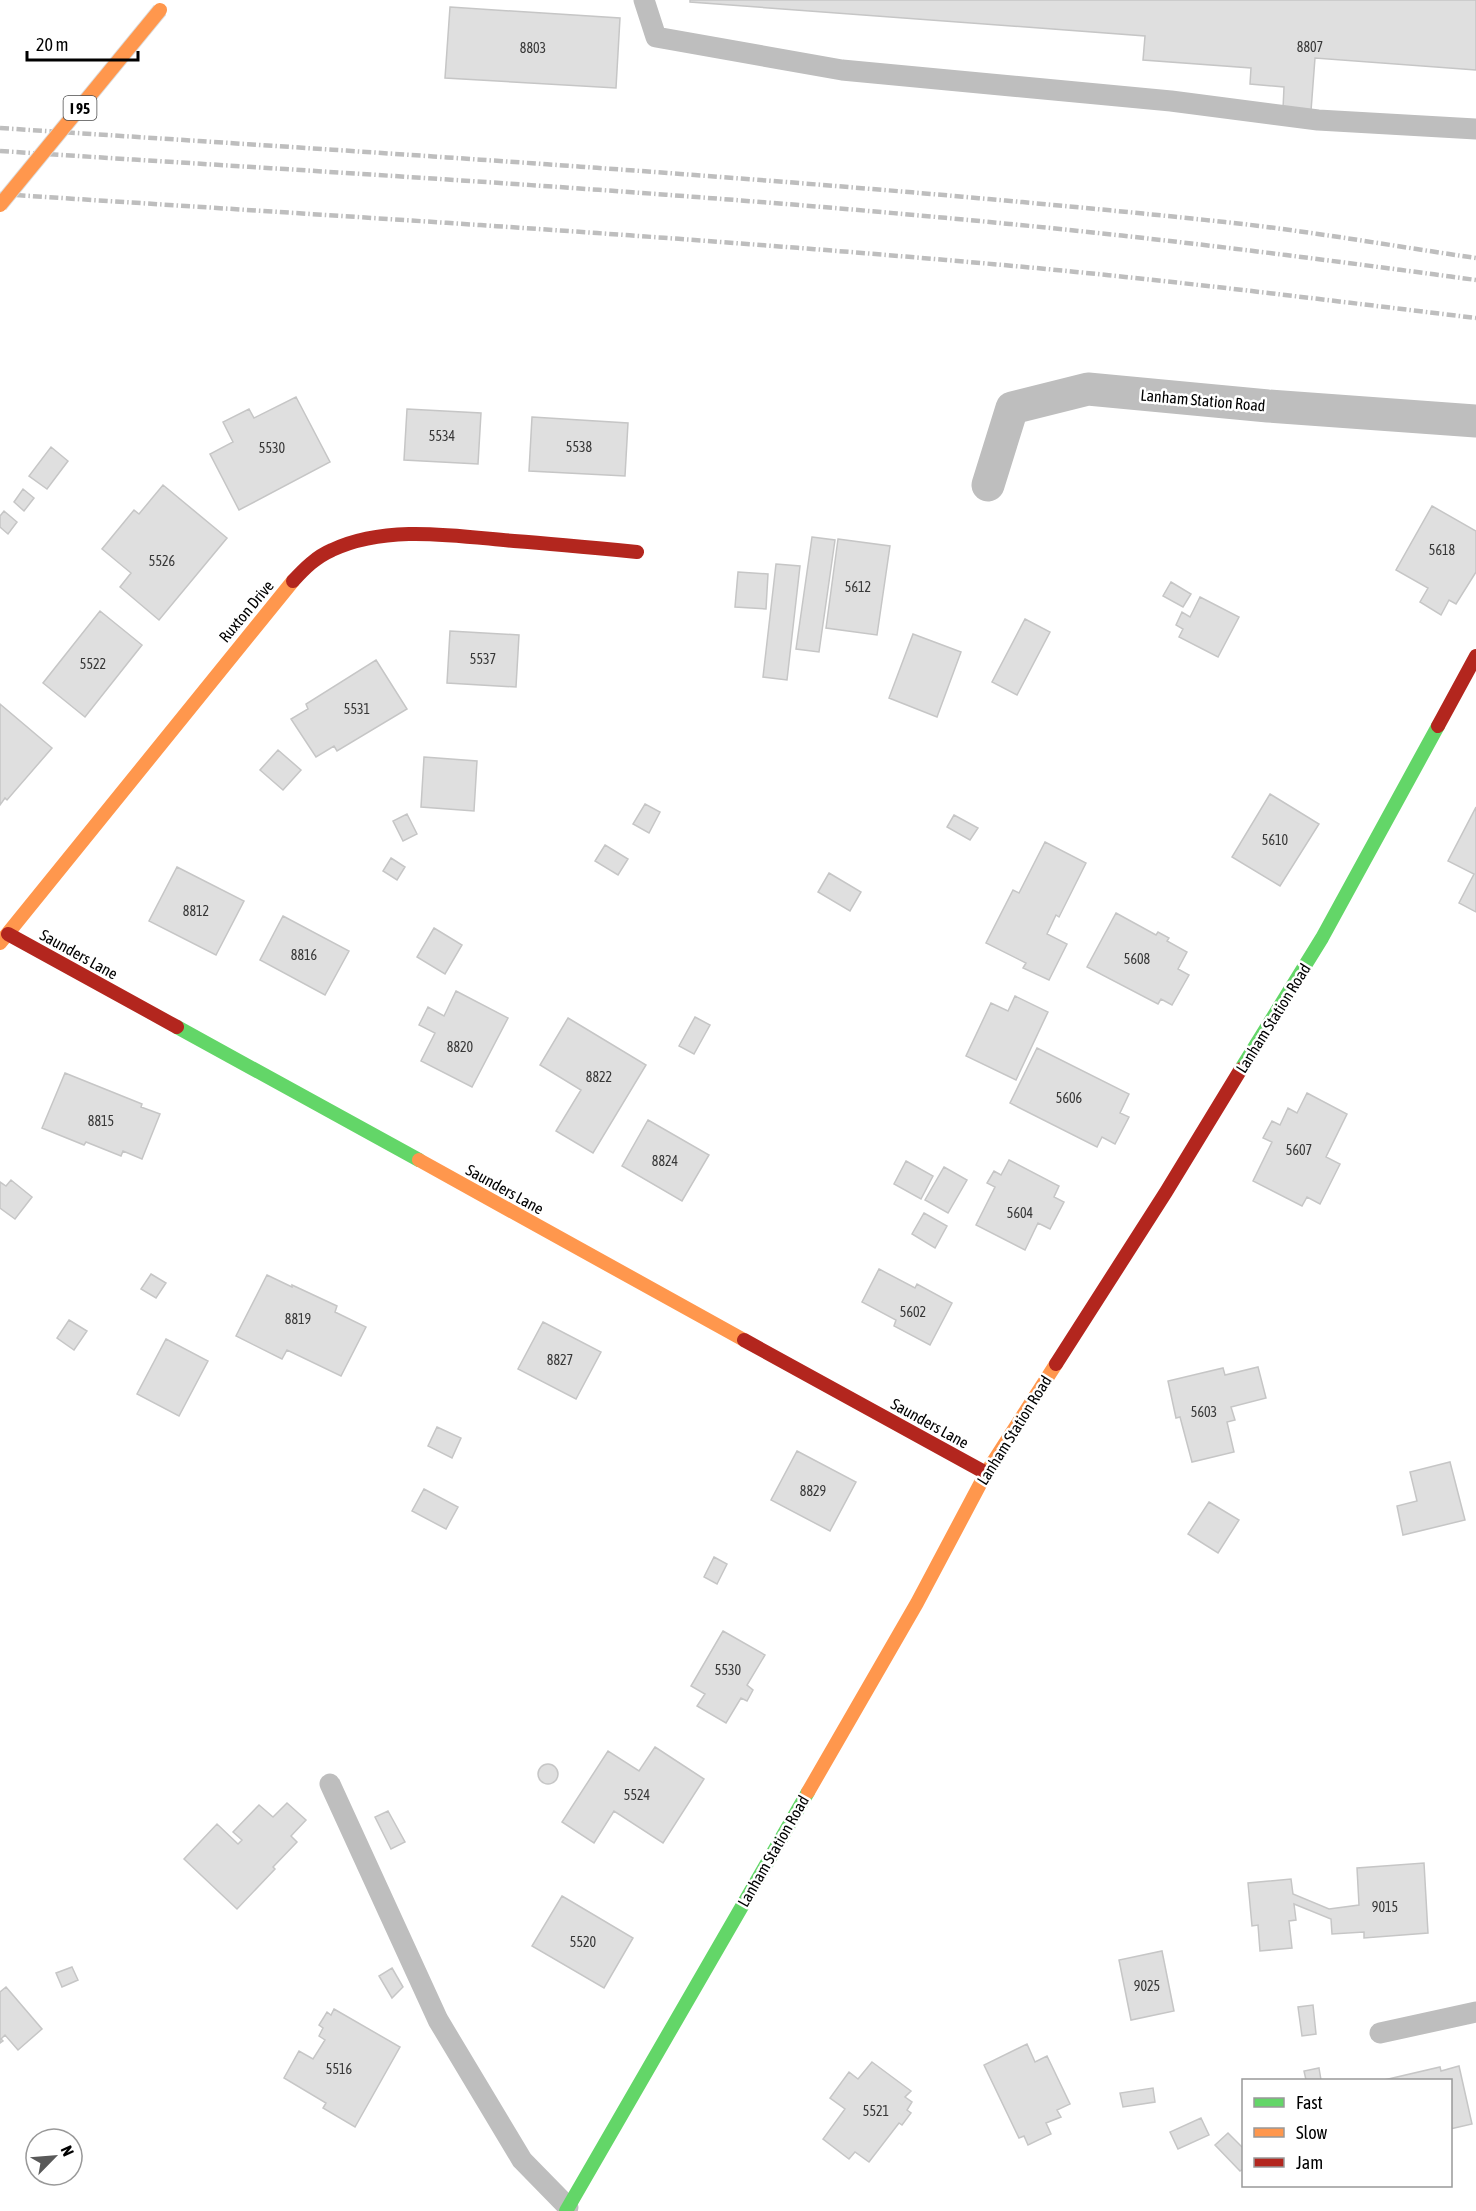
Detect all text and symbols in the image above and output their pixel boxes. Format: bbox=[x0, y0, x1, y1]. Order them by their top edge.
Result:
scale bar bbox=[27, 24, 138, 62]
text: 20 m bbox=[36, 34, 68, 55]
house number: 8807 bbox=[1297, 39, 1323, 55]
house number: 8803 bbox=[520, 40, 546, 56]
road number: I 95 bbox=[64, 96, 97, 120]
street label: Lanham Station Road bbox=[1140, 386, 1266, 414]
house number: 5534 bbox=[429, 428, 456, 444]
house number: 5538 bbox=[566, 439, 593, 455]
house number: 5530 bbox=[259, 440, 286, 456]
house number: 5618 bbox=[1429, 542, 1456, 558]
house number: 5526 bbox=[149, 553, 176, 569]
street label: Ruxton Drive bbox=[215, 576, 277, 646]
house number: 5612 bbox=[845, 579, 871, 595]
house number: 5537 bbox=[470, 651, 496, 667]
house number: 5522 bbox=[80, 656, 106, 672]
house number: 5531 bbox=[344, 701, 370, 717]
house number: 5610 bbox=[1262, 832, 1289, 848]
house number: 8812 bbox=[183, 903, 209, 919]
street label: Saunders Lane bbox=[37, 925, 121, 983]
house number: 8816 bbox=[291, 947, 318, 963]
house number: 5608 bbox=[1124, 951, 1151, 967]
street label: Lanham Station Road bbox=[1232, 960, 1314, 1076]
house number: 8820 bbox=[447, 1039, 474, 1055]
house number: 8822 bbox=[586, 1069, 612, 1085]
house number: 5606 bbox=[1056, 1090, 1083, 1106]
house number: 8815 bbox=[88, 1113, 114, 1129]
house number: 5607 bbox=[1286, 1142, 1312, 1158]
house number: 8824 bbox=[652, 1153, 679, 1169]
street label: Saunders Lane bbox=[463, 1160, 547, 1218]
house number: 5604 bbox=[1007, 1205, 1034, 1221]
house number: 5602 bbox=[900, 1304, 926, 1320]
house number: 8819 bbox=[285, 1311, 311, 1327]
house number: 8827 bbox=[547, 1352, 573, 1368]
street label: Lanham Station Road bbox=[973, 1372, 1055, 1488]
street label: Saunders Lane bbox=[888, 1394, 972, 1452]
house number: 5603 bbox=[1191, 1404, 1217, 1420]
house number: 8829 bbox=[800, 1483, 826, 1499]
house number: 5530 bbox=[715, 1662, 742, 1678]
house number: 5524 bbox=[624, 1787, 651, 1803]
street label: Lanham Station Road bbox=[734, 1792, 812, 1910]
house number: 9015 bbox=[1372, 1899, 1398, 1915]
house number: 5520 bbox=[570, 1934, 597, 1950]
house number: 9025 bbox=[1134, 1978, 1160, 1994]
house number: 5516 bbox=[326, 2061, 353, 2077]
legend bbox=[1242, 2079, 1452, 2187]
text: Fast bbox=[1296, 2092, 1323, 2113]
house number: 5521 bbox=[863, 2103, 889, 2119]
text: Slow bbox=[1296, 2122, 1327, 2143]
north arrow bbox=[24, 2127, 84, 2187]
text: N bbox=[57, 2143, 78, 2159]
text: Jam bbox=[1296, 2152, 1323, 2173]

